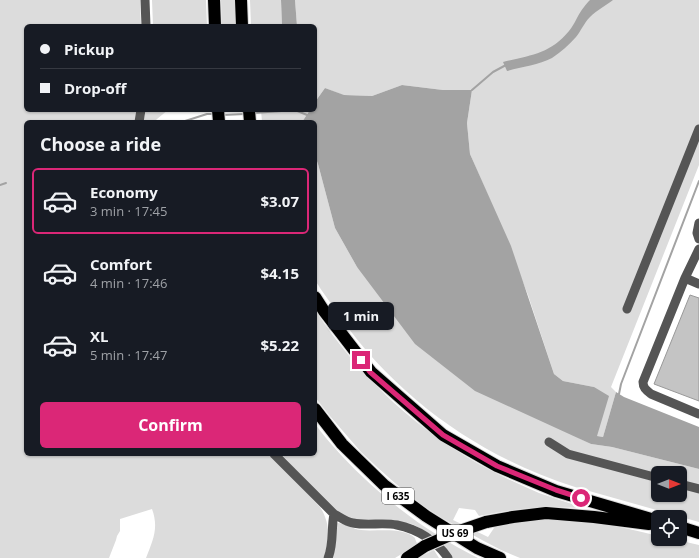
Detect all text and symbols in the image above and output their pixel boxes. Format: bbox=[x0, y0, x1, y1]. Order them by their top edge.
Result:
text: Pickup bbox=[64, 39, 114, 59]
text: Drop-off bbox=[64, 78, 126, 98]
text: Choose a ride bbox=[40, 132, 161, 156]
text: Economy bbox=[90, 182, 158, 202]
icon: car bbox=[42, 183, 78, 219]
text: $3.07 bbox=[260, 191, 299, 211]
text: 3 min · 17:45 bbox=[90, 202, 167, 220]
text: Comfort bbox=[90, 254, 152, 274]
icon: car bbox=[42, 255, 78, 291]
text: $4.15 bbox=[260, 263, 299, 283]
text: 4 min · 17:46 bbox=[90, 274, 167, 292]
callout: 1 min bbox=[328, 302, 394, 330]
text: 1 min bbox=[343, 307, 379, 325]
text: XL bbox=[90, 326, 108, 346]
icon: car bbox=[42, 327, 78, 363]
text: $5.22 bbox=[260, 335, 299, 355]
text: 5 min · 17:47 bbox=[90, 346, 167, 364]
route end bbox=[352, 351, 370, 369]
button: Confirm bbox=[40, 402, 301, 448]
north arrow bbox=[651, 466, 687, 502]
map controls bbox=[651, 466, 687, 546]
road number: I 635 bbox=[382, 488, 414, 504]
route start bbox=[572, 489, 590, 507]
button: locate bbox=[651, 510, 687, 546]
road number: US 69 bbox=[437, 525, 473, 541]

